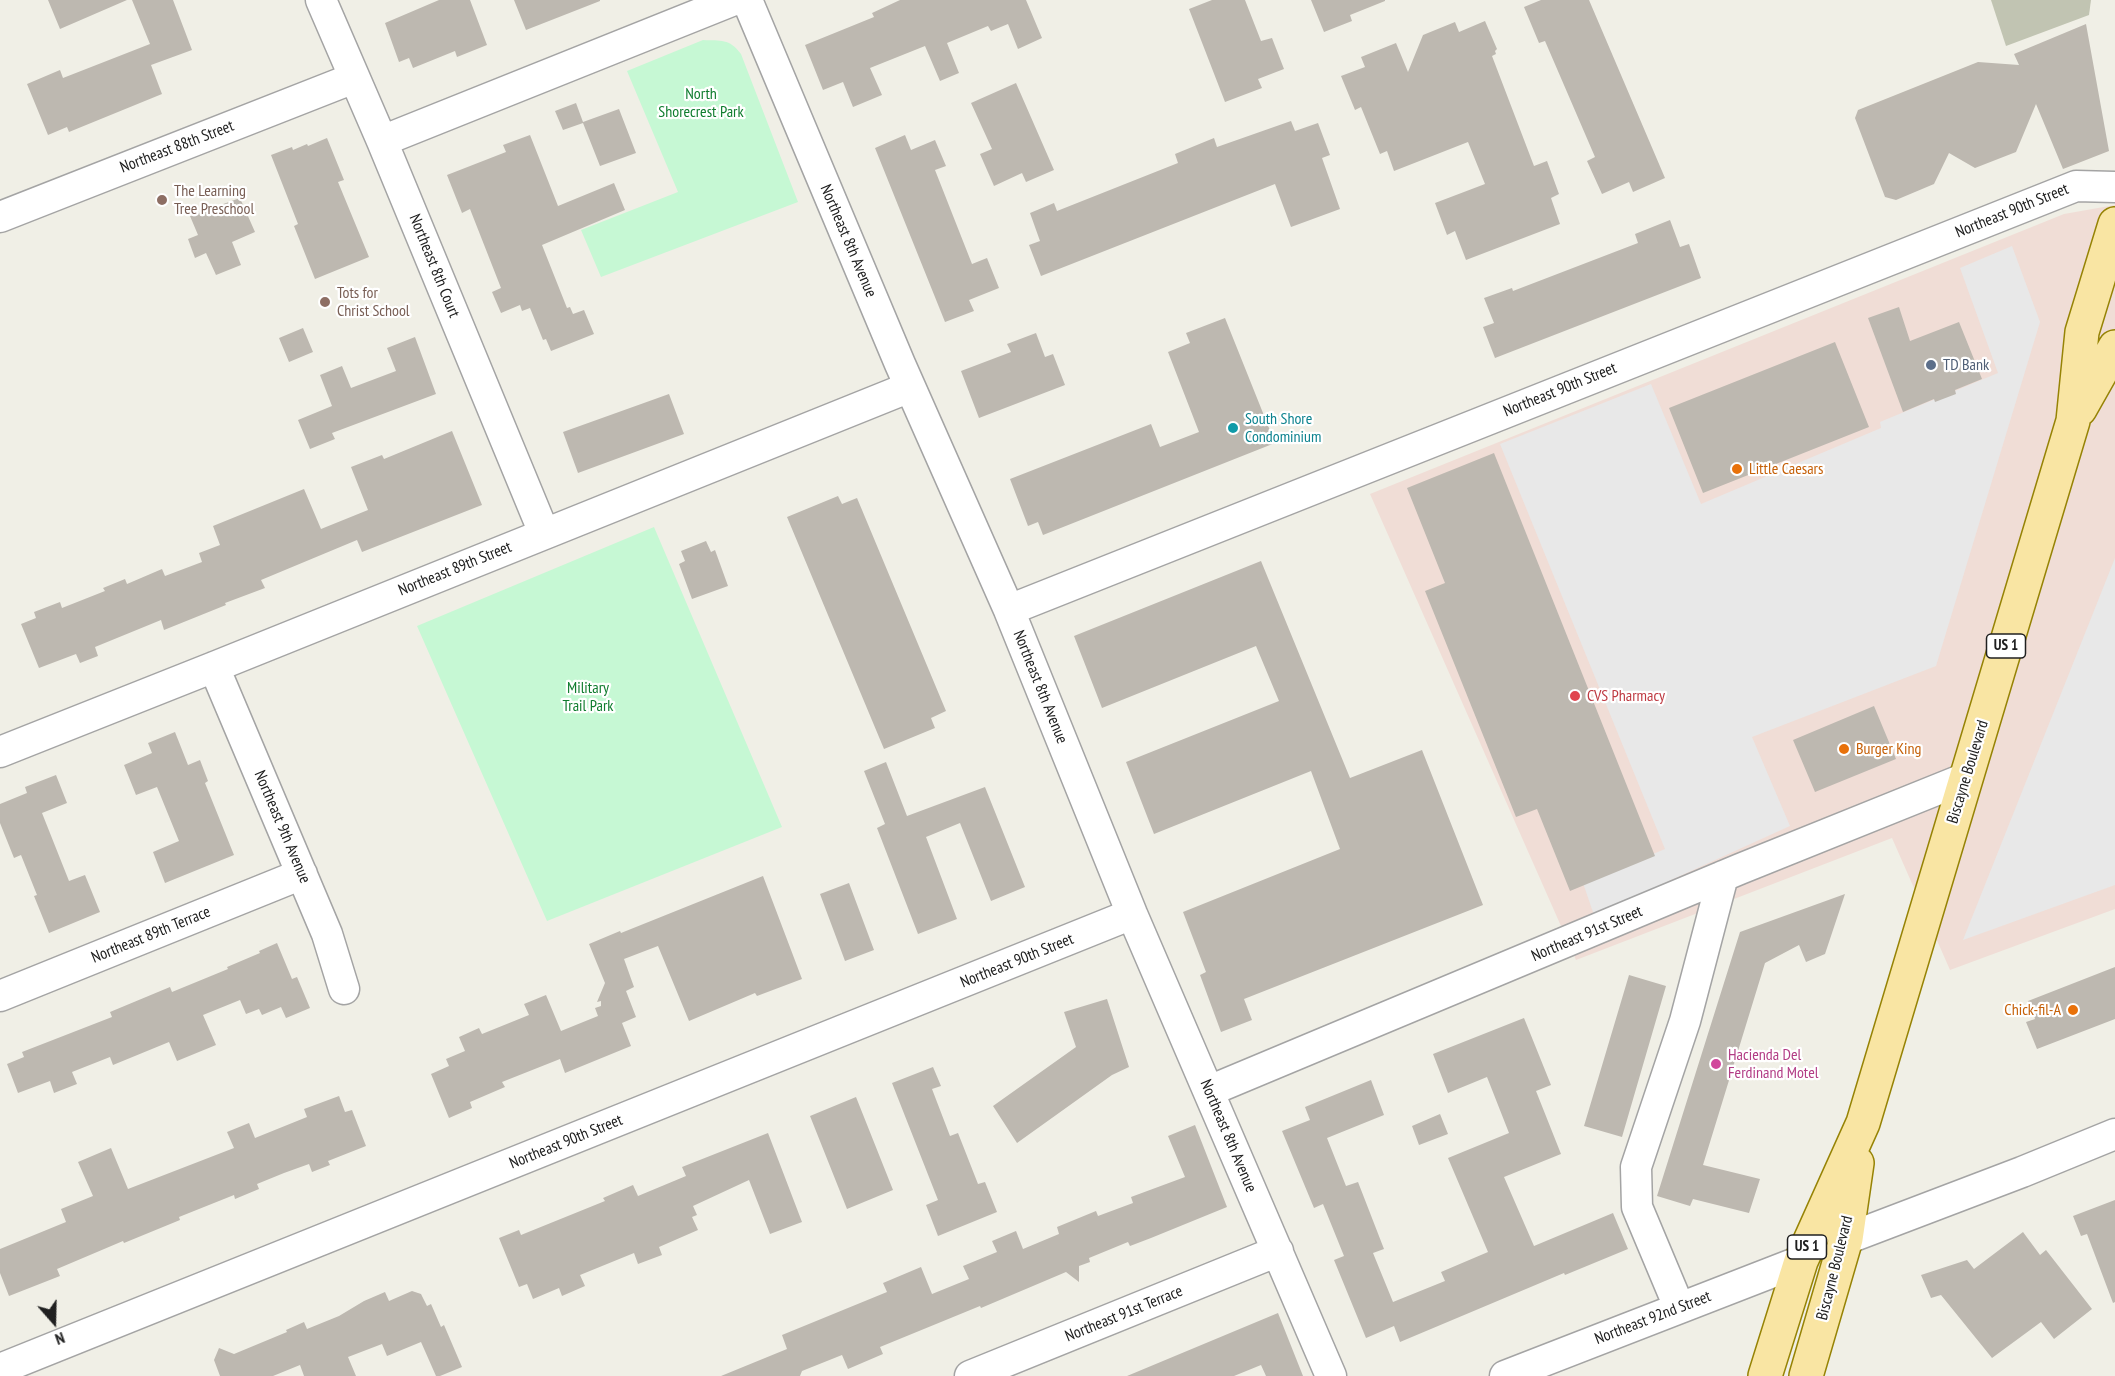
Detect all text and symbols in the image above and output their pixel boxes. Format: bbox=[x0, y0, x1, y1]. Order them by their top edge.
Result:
park label: North Shorecrest Park bbox=[658, 84, 744, 122]
street label: Northeast 88th Street bbox=[117, 116, 237, 178]
street label: Northeast 90th Street bbox=[1953, 180, 2071, 242]
place label: The Learning Tree Preschool bbox=[174, 181, 254, 219]
street label: Northeast 8th Avenue bbox=[816, 182, 880, 300]
marker: The Learning Tree Preschool bbox=[155, 193, 169, 207]
street label: Northeast 8th Court bbox=[405, 211, 463, 321]
place label: Tots for Christ School bbox=[337, 283, 410, 321]
marker: Tots for Christ School bbox=[318, 295, 332, 309]
place label: TD Bank bbox=[1943, 355, 1989, 375]
marker: TD Bank bbox=[1924, 358, 1938, 372]
street label: Northeast 90th Street bbox=[1501, 359, 1619, 421]
place label: South Shore Condominium bbox=[1245, 409, 1321, 447]
marker: South Shore Condominium bbox=[1226, 421, 1240, 435]
place label: Little Caesars bbox=[1749, 459, 1823, 479]
marker: Little Caesars bbox=[1730, 462, 1744, 476]
street label: Northeast 89th Street bbox=[396, 538, 514, 600]
street label: Northeast 8th Avenue bbox=[1009, 628, 1071, 746]
road number: US 1 bbox=[1986, 634, 2026, 658]
park label: Military Trail Park bbox=[563, 678, 613, 716]
place label: CVS Pharmacy bbox=[1587, 686, 1665, 706]
marker: CVS Pharmacy bbox=[1568, 689, 1582, 703]
street label: Biscayne Boulevard bbox=[1943, 718, 1993, 826]
place label: Burger King bbox=[1856, 739, 1921, 759]
marker: Burger King bbox=[1837, 742, 1851, 756]
street label: Northeast 9th Avenue bbox=[250, 768, 314, 886]
street label: Northeast 89th Terrace bbox=[89, 902, 213, 968]
street label: Northeast 91st Street bbox=[1529, 902, 1645, 966]
street label: Northeast 90th Street bbox=[958, 930, 1076, 992]
place label: Chick-fil-A bbox=[2004, 1000, 2061, 1020]
marker: Chick-fil-A bbox=[2066, 1003, 2080, 1017]
place label: Hacienda Del Ferdinand Motel bbox=[1728, 1045, 1818, 1083]
marker: Hacienda Del Ferdinand Motel bbox=[1709, 1057, 1723, 1071]
street label: Northeast 8th Avenue bbox=[1196, 1077, 1260, 1195]
street label: Northeast 90th Street bbox=[507, 1111, 625, 1173]
street label: Biscayne Boulevard bbox=[1813, 1214, 1857, 1322]
road number: US 1 bbox=[1788, 1235, 1826, 1259]
street label: Northeast 91st Terrace bbox=[1063, 1282, 1185, 1346]
street label: Northeast 92nd Street bbox=[1592, 1287, 1714, 1349]
north arrow bbox=[24, 1292, 84, 1352]
text: N bbox=[53, 1328, 68, 1350]

